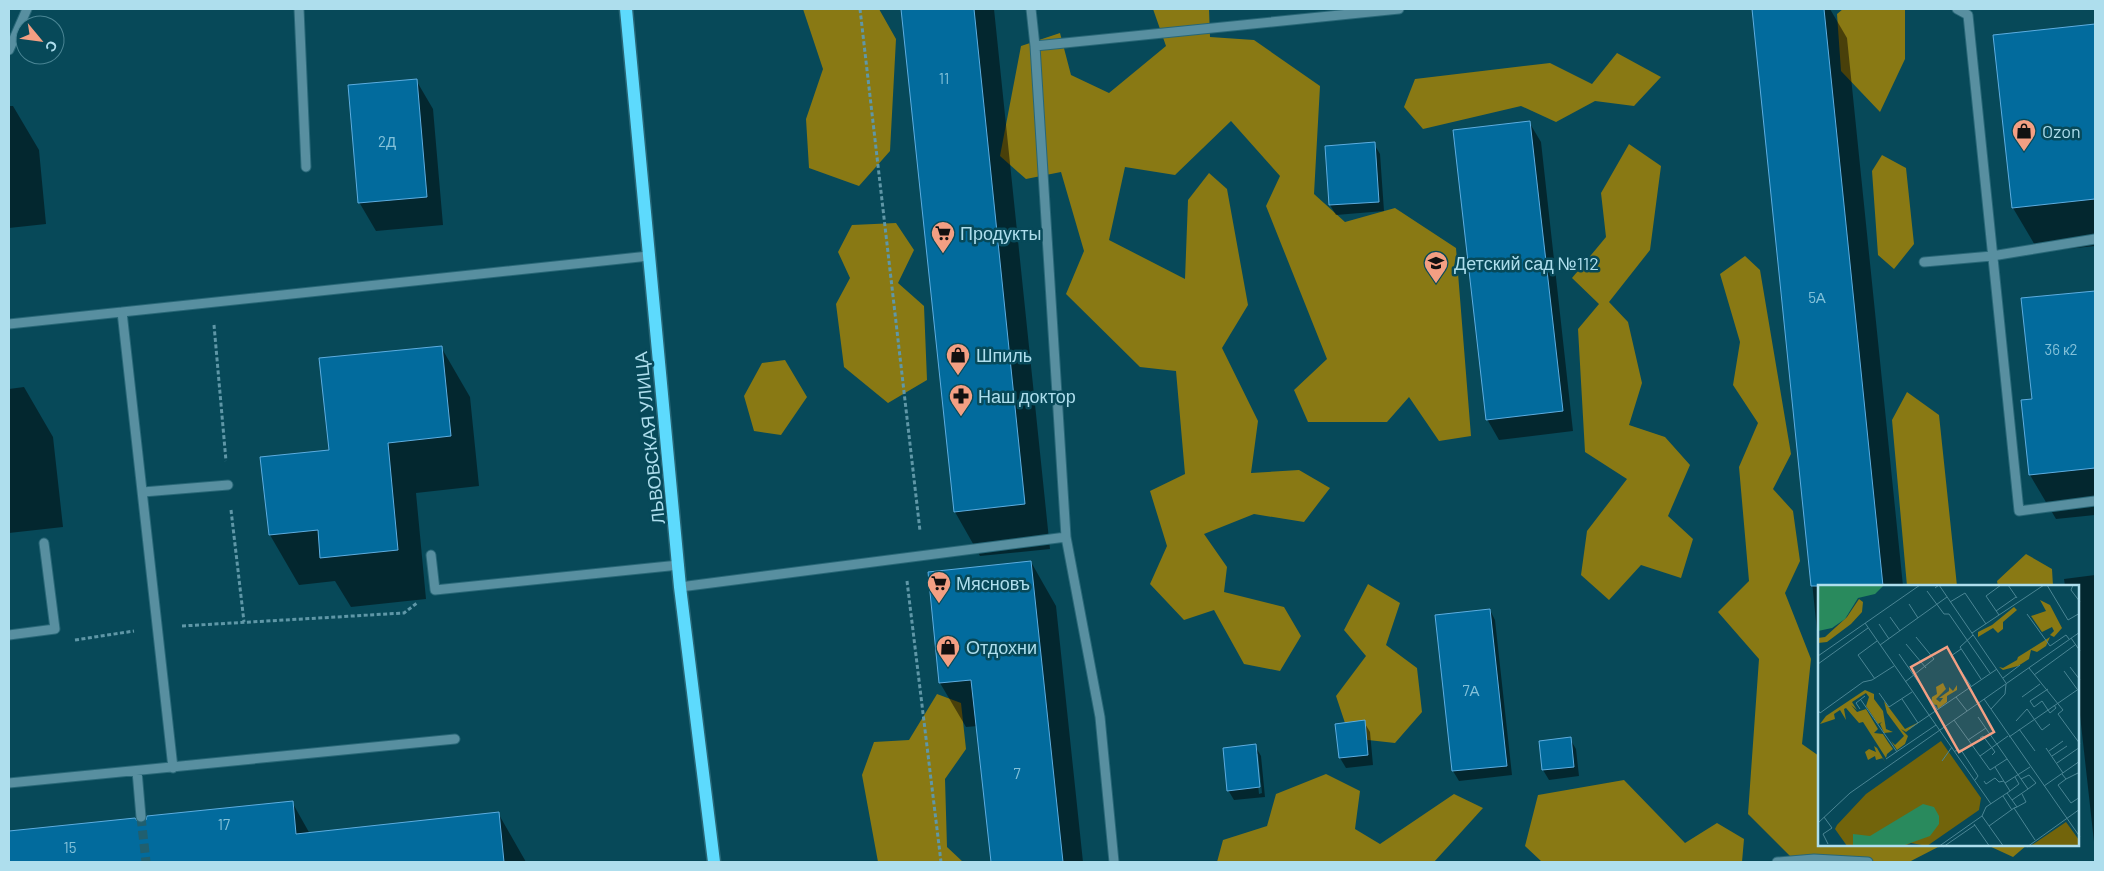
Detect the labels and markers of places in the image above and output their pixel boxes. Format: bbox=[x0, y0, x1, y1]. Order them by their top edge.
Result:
shop icon: Ozon bbox=[2011, 118, 2037, 152]
place label: Ozon bbox=[2042, 120, 2081, 142]
supermarket icon: Продукты bbox=[930, 220, 956, 254]
place label: Продукты bbox=[960, 222, 1041, 244]
school or university icon: Детский сад №112 bbox=[1423, 250, 1449, 284]
place label: Детский сад №112 bbox=[1454, 252, 1599, 274]
shop icon: Шпиль bbox=[945, 342, 971, 376]
place label: Шпиль bbox=[976, 344, 1032, 366]
pharmacy icon: Наш доктор bbox=[948, 383, 974, 417]
place label: Наш доктор bbox=[978, 385, 1076, 407]
supermarket icon: Мясновъ bbox=[926, 570, 952, 604]
place label: Мясновъ bbox=[956, 572, 1030, 594]
shop icon: Отдохни bbox=[935, 634, 961, 668]
place label: Отдохни bbox=[966, 636, 1037, 658]

